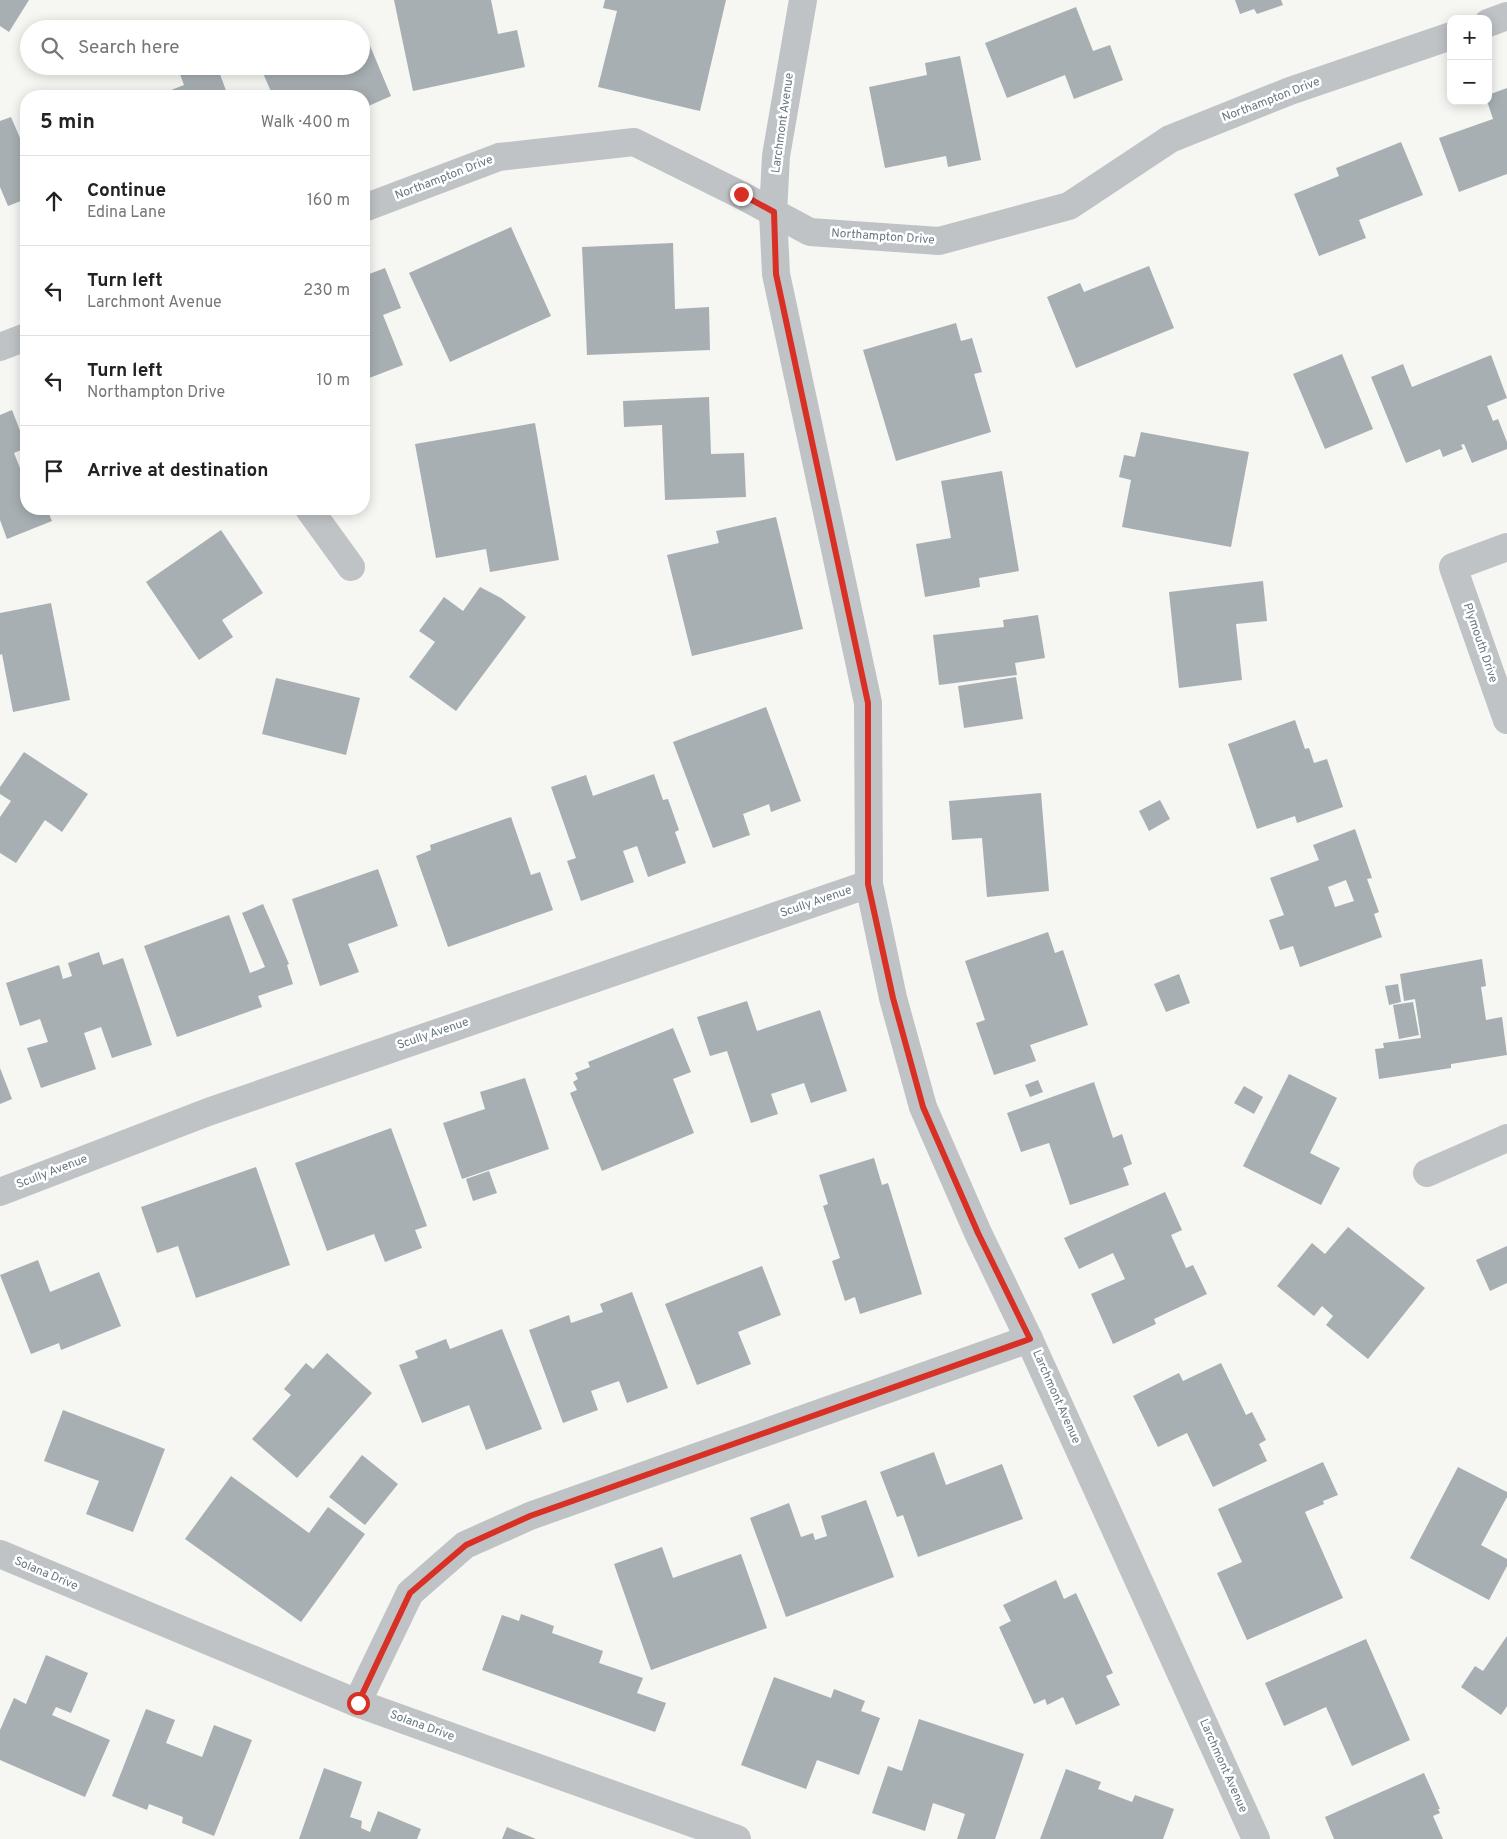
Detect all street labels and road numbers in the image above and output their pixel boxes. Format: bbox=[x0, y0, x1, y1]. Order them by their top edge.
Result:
street label: Larchmont Avenue bbox=[768, 72, 798, 174]
street label: Northampton Drive bbox=[1220, 74, 1322, 126]
street label: Northampton Drive bbox=[393, 152, 495, 204]
street label: Northampton Drive bbox=[831, 225, 935, 249]
street label: Plymouth Drive bbox=[1459, 601, 1501, 685]
street label: Scully Avenue bbox=[778, 882, 854, 922]
street label: Scully Avenue bbox=[395, 1014, 471, 1054]
street label: Scully Avenue bbox=[14, 1151, 90, 1193]
street label: Larchmont Avenue bbox=[1028, 1348, 1084, 1446]
street label: Solana Drive bbox=[12, 1553, 80, 1595]
street label: Solana Drive bbox=[387, 1707, 457, 1745]
street label: Larchmont Avenue bbox=[1195, 1717, 1251, 1815]

